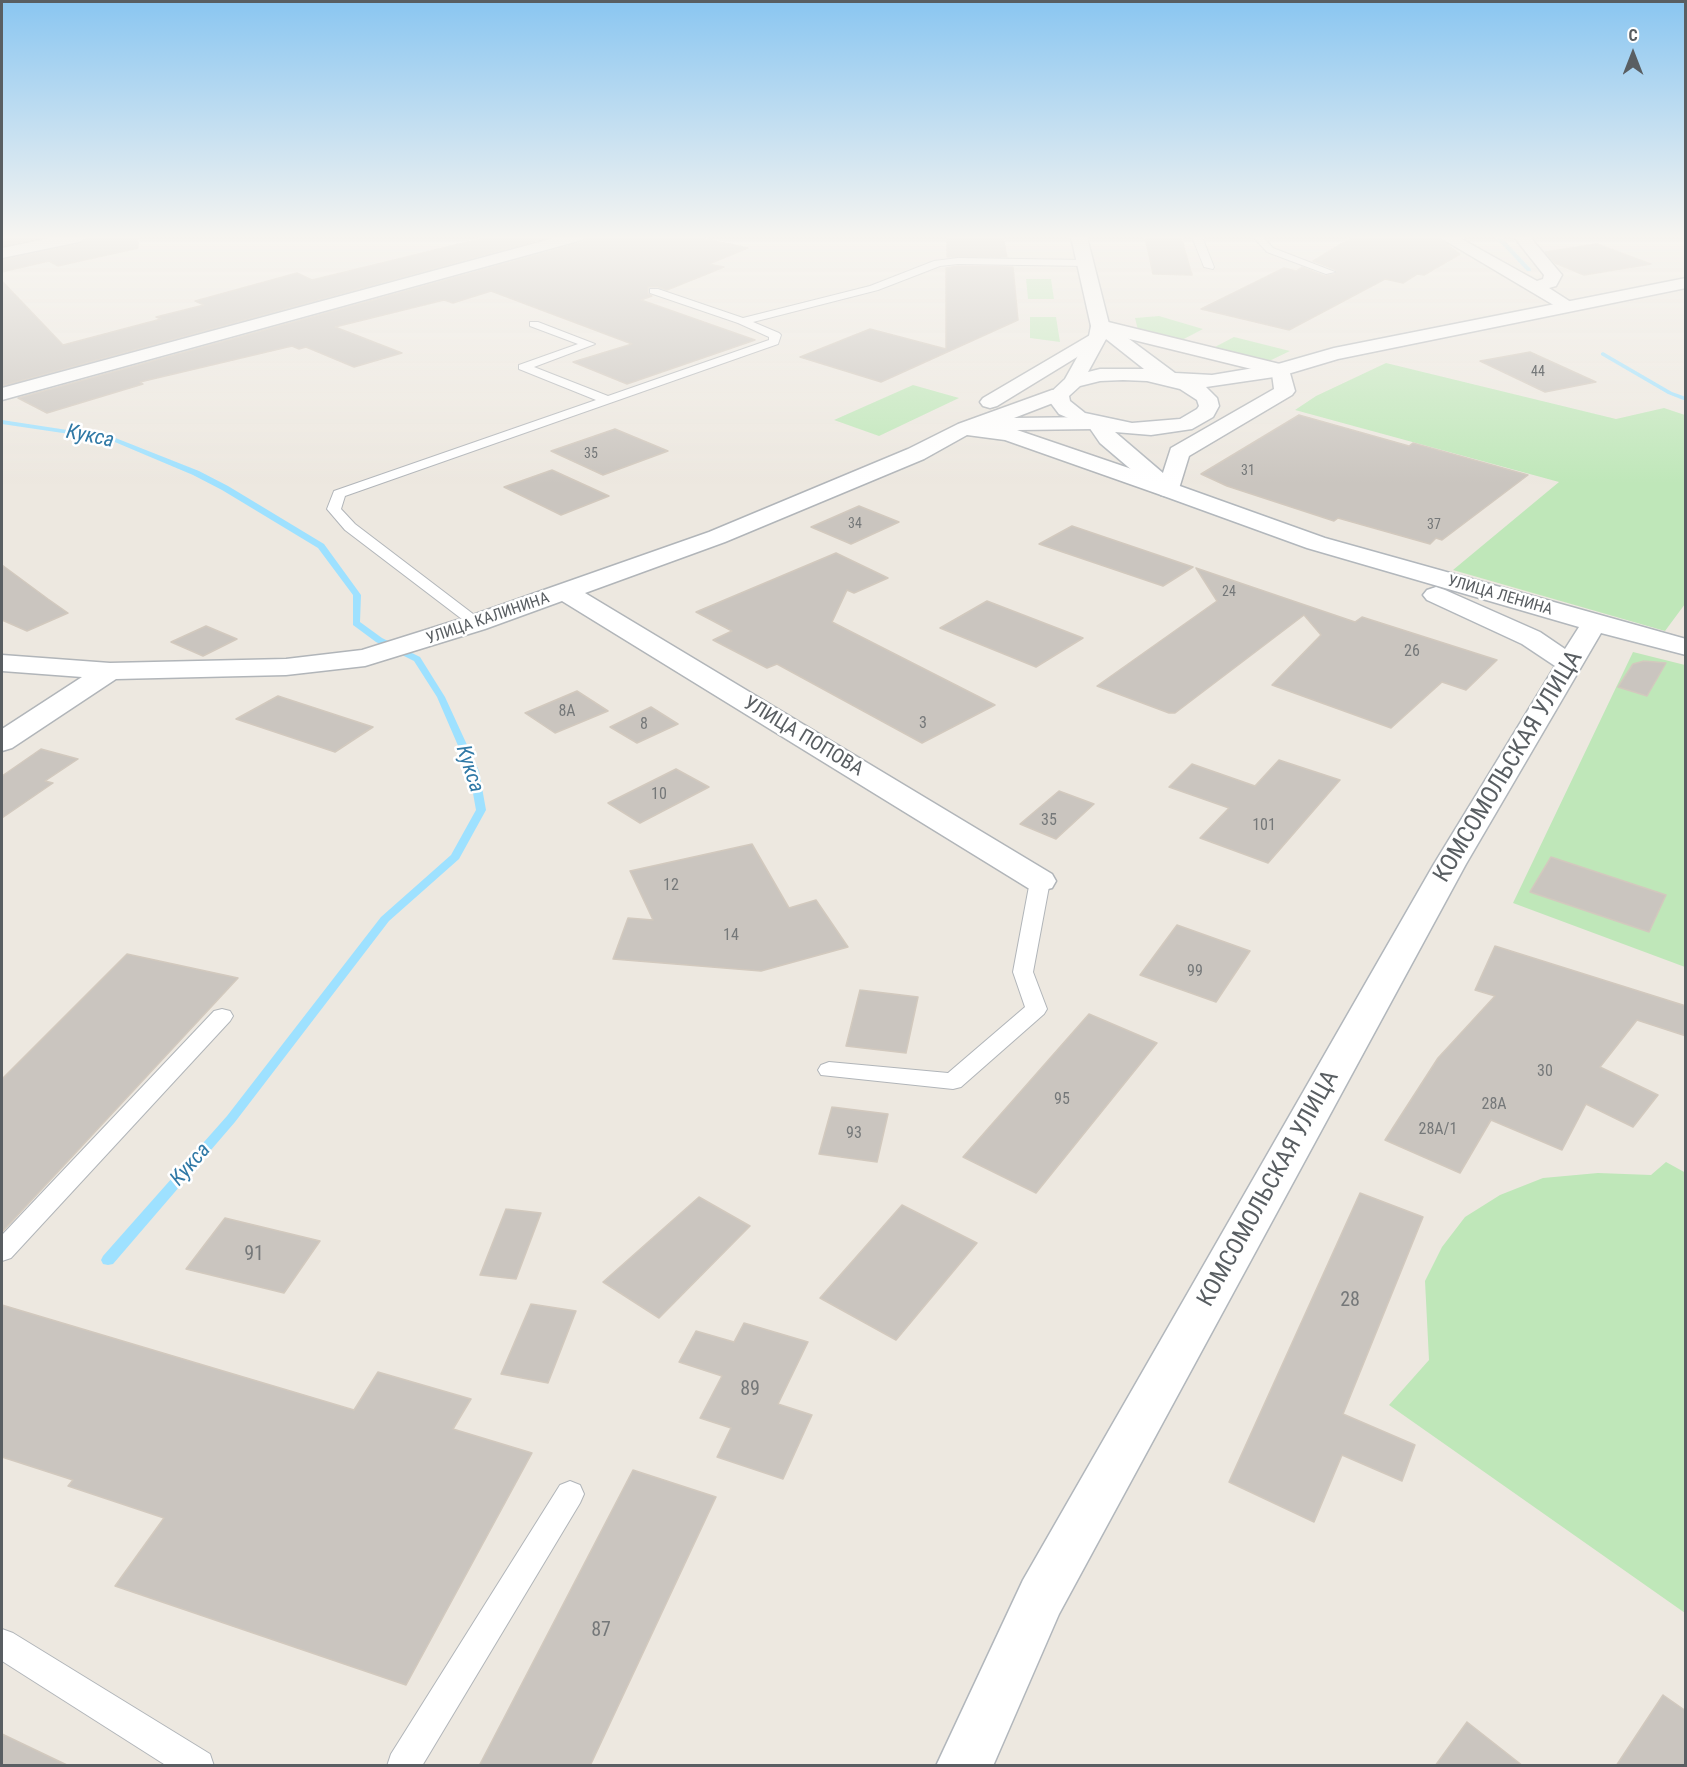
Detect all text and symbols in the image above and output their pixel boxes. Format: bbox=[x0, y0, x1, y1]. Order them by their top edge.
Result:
north arrow bbox=[1603, 24, 1663, 84]
text: С bbox=[1628, 26, 1638, 45]
house number: 44 bbox=[1531, 364, 1545, 380]
water label: Кукса bbox=[64, 420, 116, 454]
house number: 35 bbox=[584, 446, 598, 462]
house number: 31 bbox=[1241, 463, 1255, 479]
house number: 34 bbox=[848, 516, 862, 532]
house number: 37 bbox=[1427, 517, 1441, 533]
street label: УЛИЦА ЛЕНИНА bbox=[1445, 572, 1555, 620]
house number: 24 bbox=[1222, 584, 1236, 600]
street label: УЛИЦА КАЛИНИНА bbox=[424, 589, 552, 649]
house number: 26 bbox=[1404, 642, 1420, 662]
street label: КОМСОМОЛЬСКАЯ УЛИЦА bbox=[1428, 646, 1590, 888]
street label: УЛИЦА ПОПОВА bbox=[739, 692, 867, 782]
house number: 8А bbox=[558, 702, 576, 722]
house number: 3 bbox=[919, 714, 927, 734]
house number: 8 bbox=[640, 715, 648, 735]
water label: Кукса bbox=[450, 742, 488, 796]
house number: 10 bbox=[651, 785, 667, 805]
house number: 35 bbox=[1041, 811, 1057, 831]
house number: 101 bbox=[1252, 816, 1276, 836]
house number: 12 bbox=[663, 876, 679, 896]
house number: 14 bbox=[723, 926, 739, 946]
house number: 99 bbox=[1187, 962, 1203, 982]
house number: 30 bbox=[1537, 1062, 1553, 1082]
street label: КОМСОМОЛЬСКАЯ УЛИЦА bbox=[1192, 1066, 1346, 1312]
house number: 95 bbox=[1054, 1090, 1070, 1110]
house number: 28А bbox=[1481, 1095, 1507, 1115]
house number: 28А/1 bbox=[1419, 1120, 1457, 1140]
house number: 93 bbox=[846, 1124, 862, 1144]
water label: Кукса bbox=[166, 1139, 216, 1191]
house number: 91 bbox=[244, 1243, 264, 1267]
house number: 28 bbox=[1340, 1289, 1360, 1313]
house number: 89 bbox=[740, 1378, 760, 1402]
house number: 87 bbox=[591, 1619, 611, 1643]

